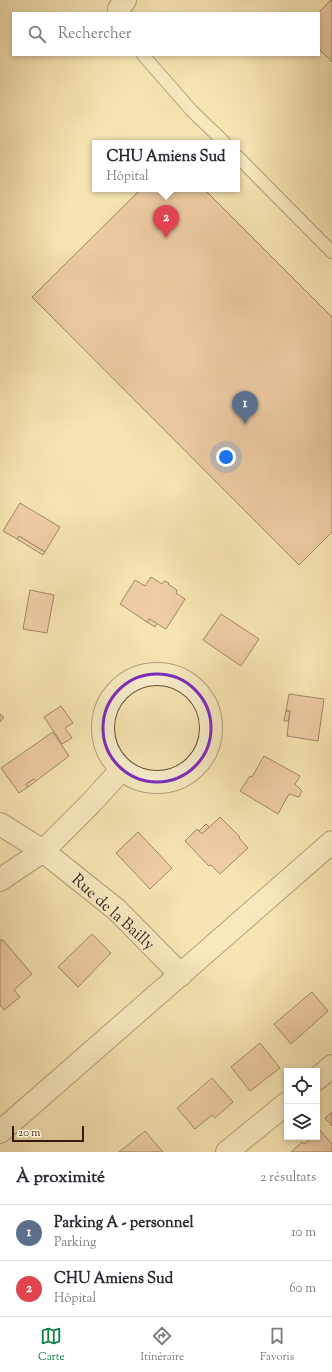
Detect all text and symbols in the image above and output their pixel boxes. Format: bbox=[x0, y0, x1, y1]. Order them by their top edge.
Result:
search box bbox=[12, 12, 320, 56]
icon: search bbox=[26, 23, 48, 45]
text: Rechercher bbox=[58, 24, 131, 45]
popup bbox=[92, 140, 240, 192]
text: CHU Amiens Sud bbox=[106, 147, 226, 168]
text: Hôpital bbox=[106, 168, 149, 186]
pin: 2 bbox=[153, 205, 179, 238]
pin: 1 bbox=[232, 391, 258, 424]
your location bbox=[216, 447, 236, 467]
street label: Rue de la Bailly bbox=[66, 869, 159, 956]
map controls bbox=[284, 1068, 320, 1140]
button: locate bbox=[284, 1068, 320, 1104]
button: layers bbox=[284, 1104, 320, 1140]
scale bar bbox=[12, 1124, 84, 1143]
text: 20 m bbox=[18, 1125, 40, 1141]
text: À proximité bbox=[16, 1166, 105, 1190]
text: 2 résultats bbox=[260, 1169, 316, 1187]
text: Parking A - personnel bbox=[54, 1213, 194, 1234]
text: 1 bbox=[27, 1224, 31, 1242]
text: 10 m bbox=[291, 1224, 316, 1242]
text: Parking bbox=[54, 1234, 96, 1252]
text: CHU Amiens Sud bbox=[54, 1269, 173, 1290]
text: 2 bbox=[26, 1280, 32, 1298]
text: 60 m bbox=[289, 1280, 316, 1298]
text: Hôpital bbox=[54, 1290, 96, 1308]
tab: Carte bbox=[38, 1325, 65, 1365]
tab: Itinéraire bbox=[141, 1325, 184, 1365]
tab: Favoris bbox=[260, 1325, 294, 1365]

